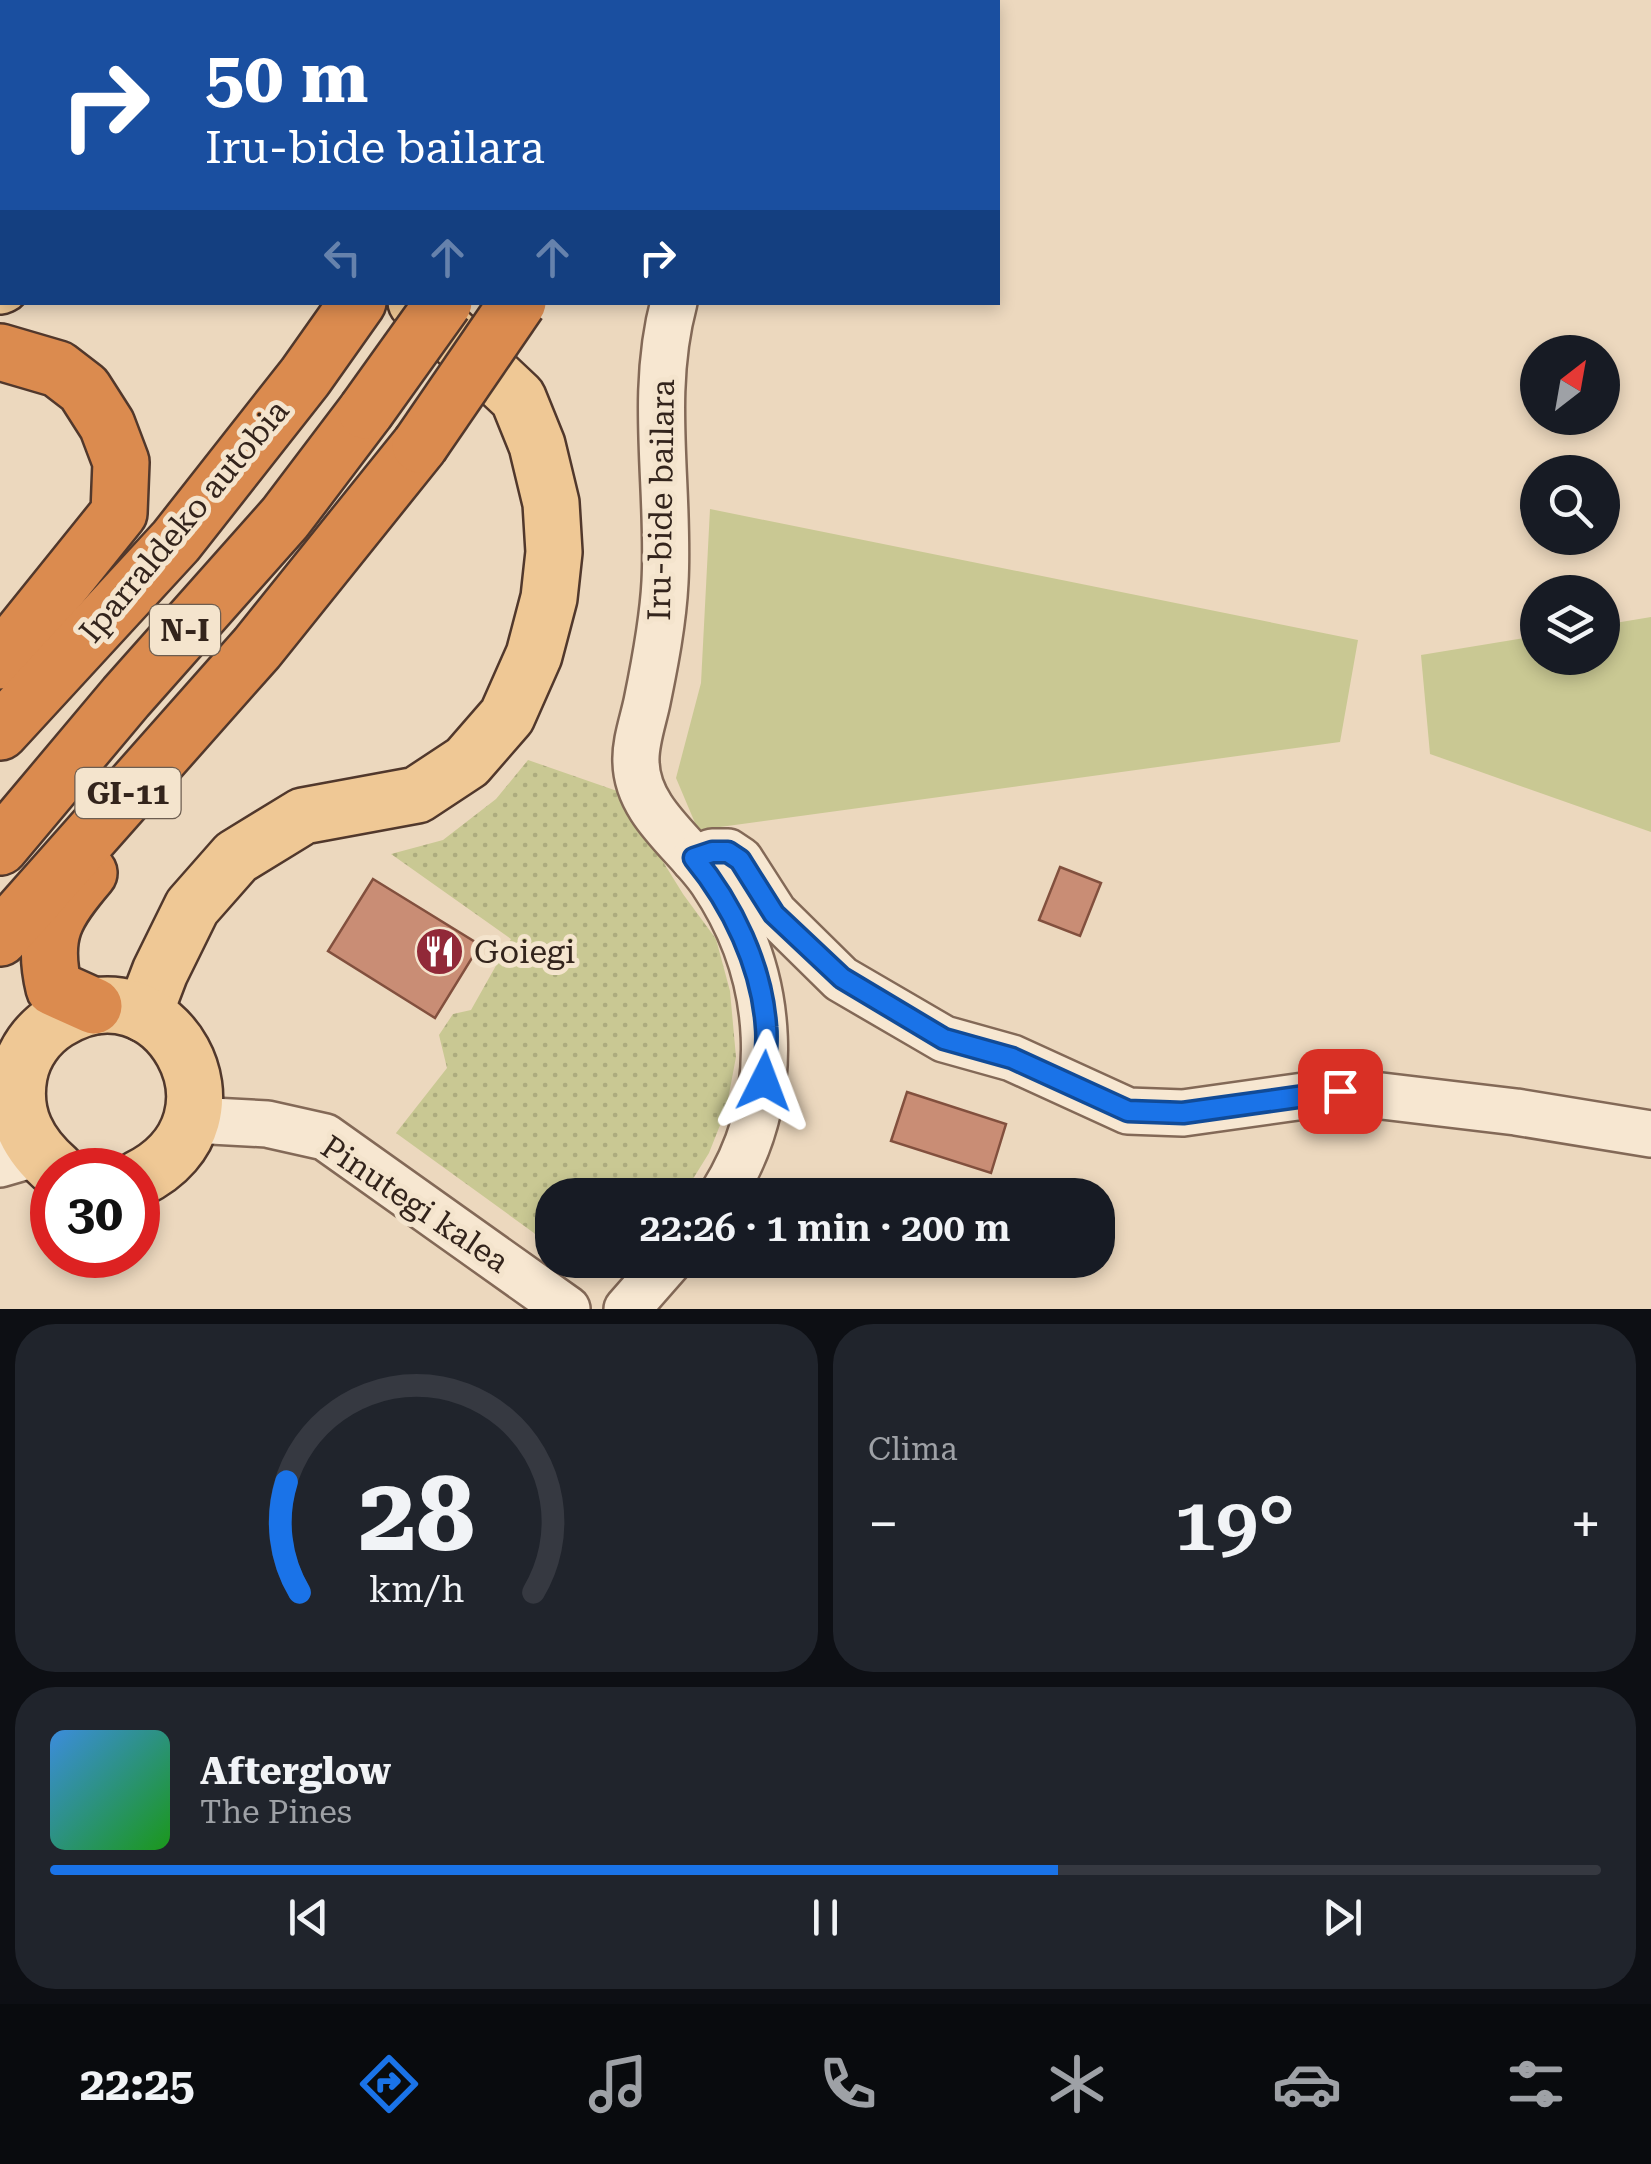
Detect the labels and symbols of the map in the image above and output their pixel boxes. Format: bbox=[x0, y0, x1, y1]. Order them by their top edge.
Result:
north arrow bbox=[1520, 335, 1620, 435]
street label: Iru-bide bailara bbox=[640, 379, 682, 621]
street label: Iparraldeko autobia bbox=[72, 392, 296, 650]
road number: N-I bbox=[150, 605, 220, 655]
road number: GI-11 bbox=[76, 768, 180, 818]
restaurant icon: Goiegi bbox=[413, 926, 465, 978]
place label: Goiegi bbox=[474, 933, 575, 971]
position arrow bbox=[712, 1029, 816, 1133]
pin bbox=[1298, 1049, 1383, 1134]
street label: Pinutegi kalea bbox=[314, 1127, 516, 1281]
speed limit sign: 30 bbox=[30, 1148, 160, 1278]

